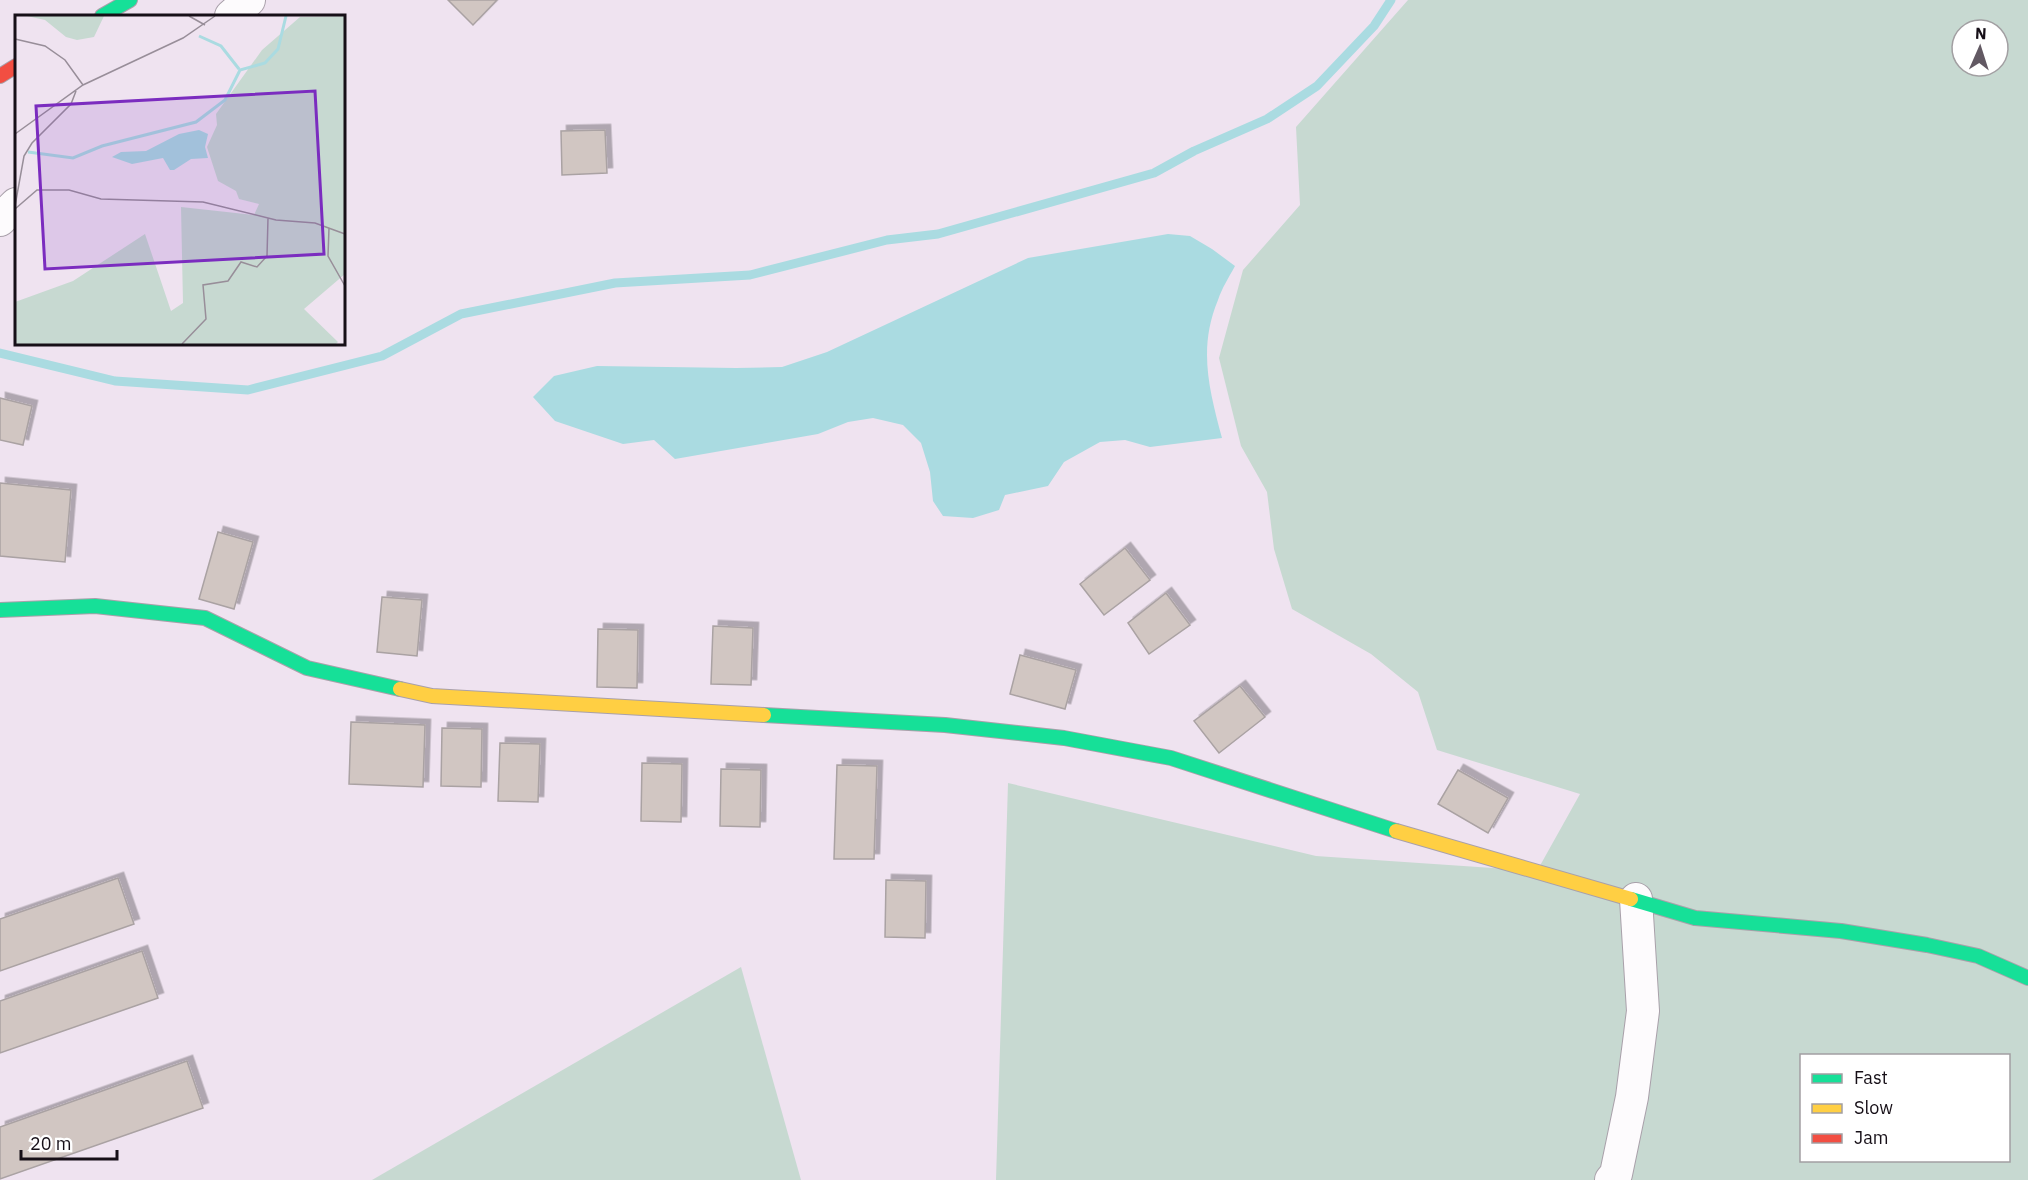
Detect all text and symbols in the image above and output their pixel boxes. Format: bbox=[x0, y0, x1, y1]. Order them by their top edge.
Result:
inset map bbox=[15, 15, 345, 345]
north arrow bbox=[1950, 18, 2010, 78]
text: N bbox=[1974, 23, 1987, 43]
legend bbox=[1800, 1054, 2010, 1162]
text: Fast bbox=[1854, 1066, 1888, 1089]
text: Slow bbox=[1854, 1096, 1893, 1119]
scale bar bbox=[21, 1123, 117, 1161]
text: Jam bbox=[1854, 1126, 1889, 1149]
text: 20 m bbox=[30, 1132, 72, 1155]

